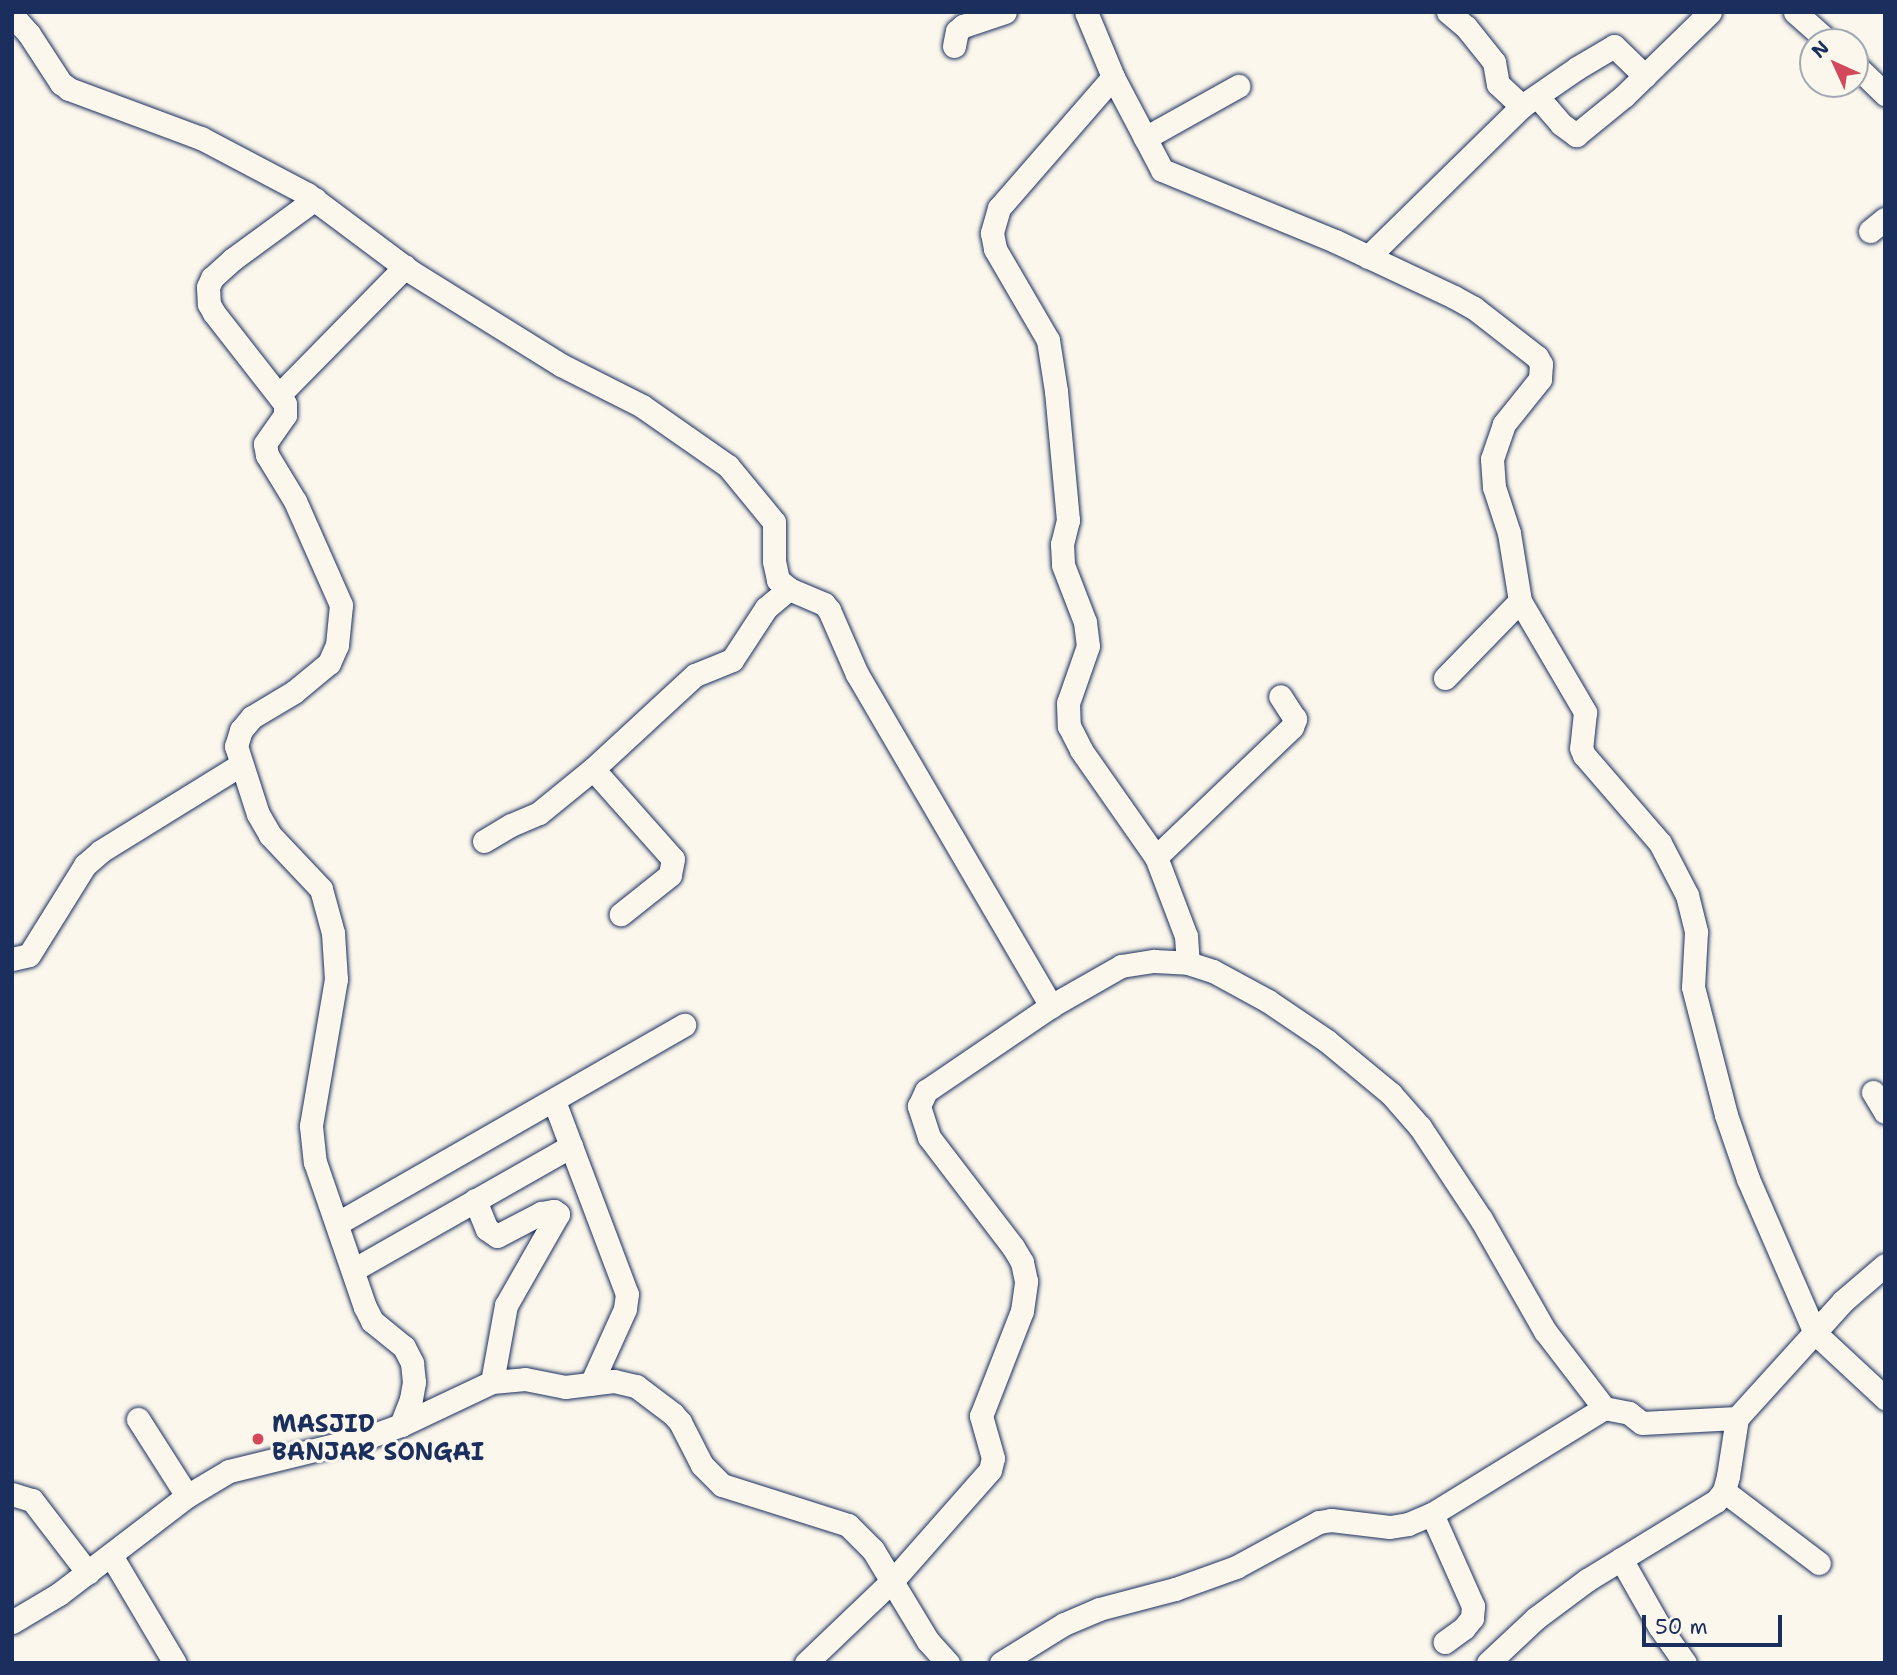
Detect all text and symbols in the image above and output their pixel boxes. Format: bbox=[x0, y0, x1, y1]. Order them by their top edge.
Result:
north arrow bbox=[1799, 28, 1869, 98]
text: N bbox=[1806, 35, 1834, 63]
place label: MASJID BANJAR SONGAI bbox=[272, 1411, 484, 1467]
marker: MASJID BANJAR SONGAI bbox=[250, 1431, 266, 1447]
scale bar bbox=[1645, 1602, 1785, 1646]
text: 50 m bbox=[1655, 1613, 1708, 1641]

